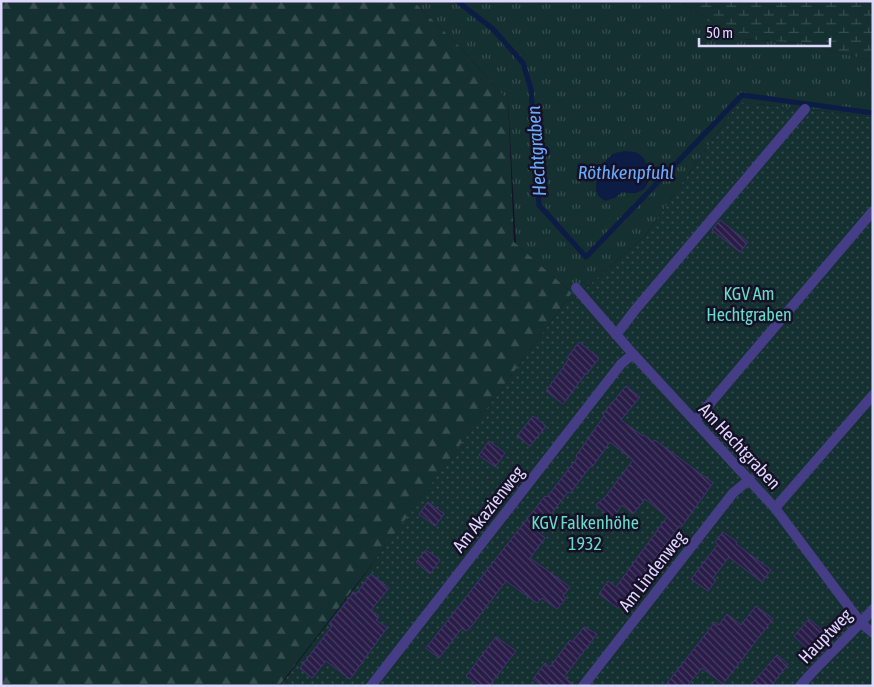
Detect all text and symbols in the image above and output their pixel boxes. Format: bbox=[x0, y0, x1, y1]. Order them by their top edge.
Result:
scale bar bbox=[699, 15, 830, 47]
text: 50 m bbox=[706, 24, 733, 41]
water label: Hechtgraben bbox=[522, 105, 550, 197]
water label: Röthkenpfuhl bbox=[578, 161, 674, 183]
park label: KGV Am Hechtgraben bbox=[706, 283, 792, 325]
street label: Am Hechtgraben bbox=[695, 399, 785, 493]
street label: Am Akazienweg bbox=[448, 462, 528, 556]
park label: KGV Falkenhöhe 1932 bbox=[531, 512, 639, 554]
street label: Am Lindenweg bbox=[614, 527, 690, 615]
street label: Hauptweg bbox=[794, 604, 856, 668]

